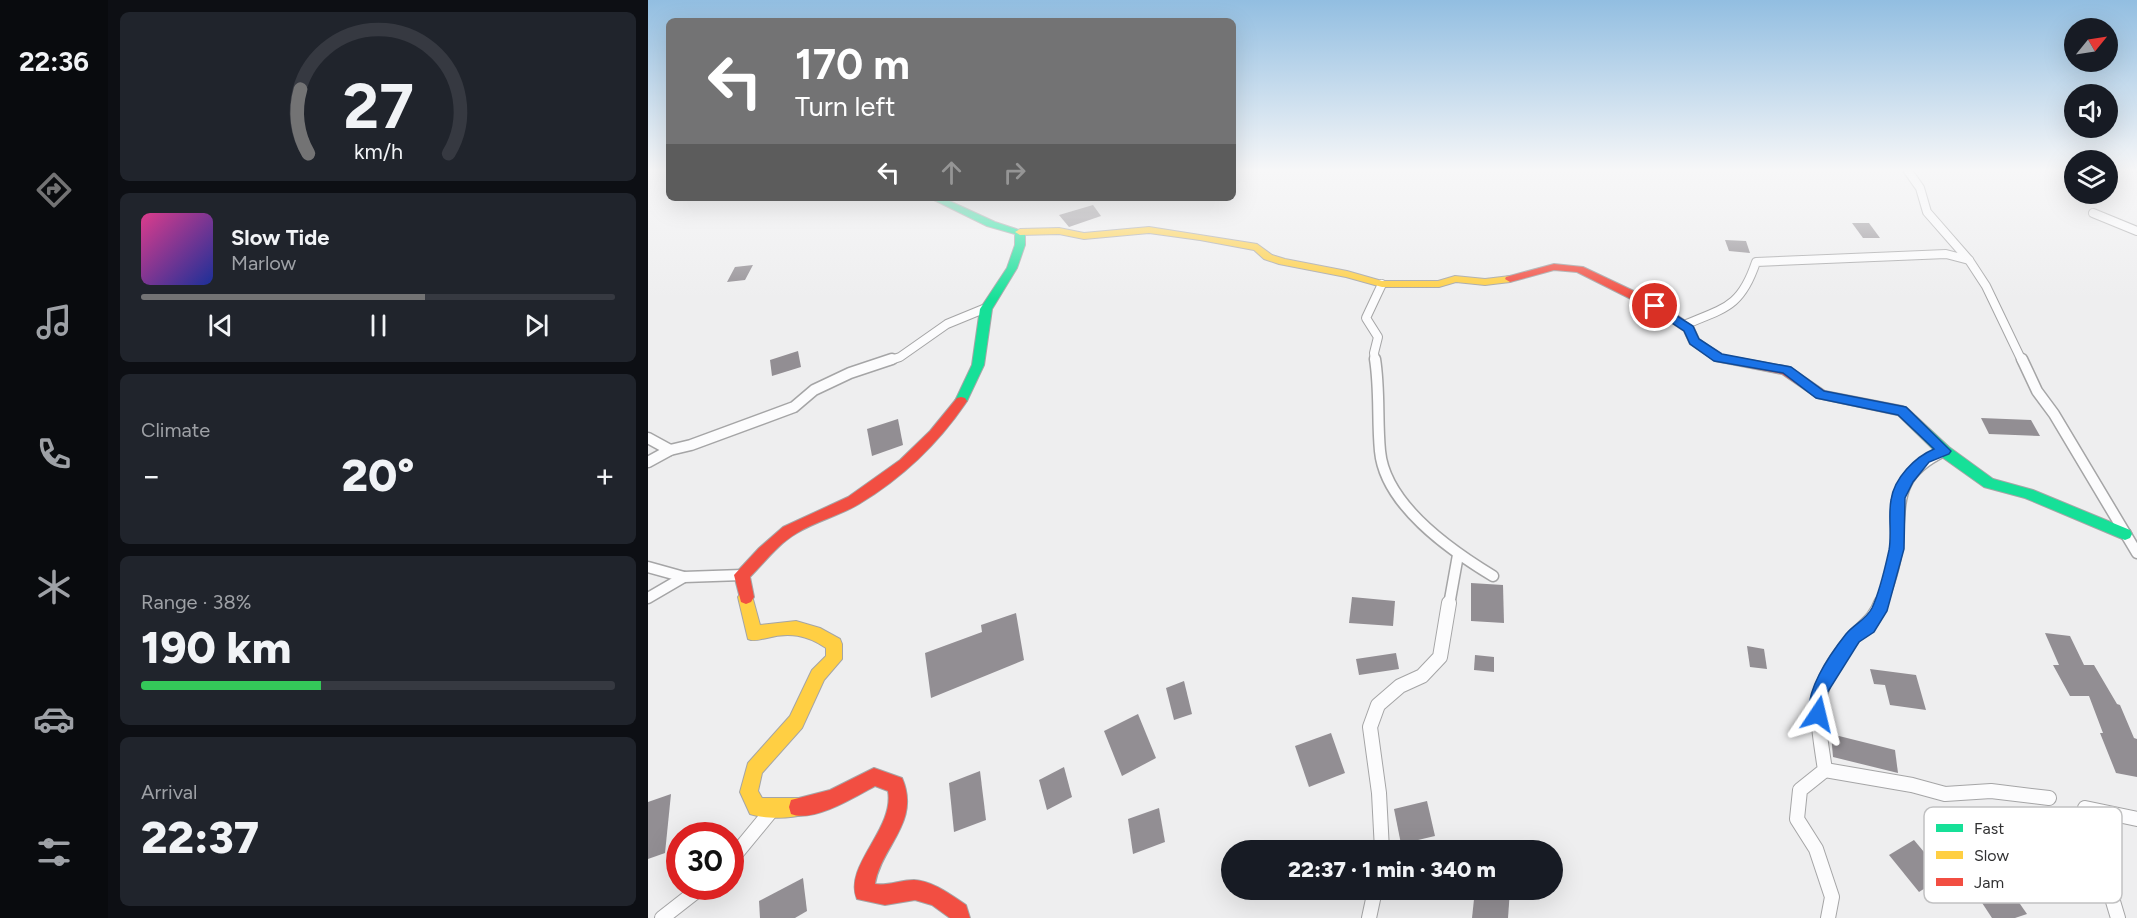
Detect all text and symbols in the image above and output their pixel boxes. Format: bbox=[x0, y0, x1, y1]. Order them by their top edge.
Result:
north arrow bbox=[2064, 18, 2118, 72]
map controls bbox=[2064, 18, 2118, 204]
text: 170 m bbox=[795, 39, 910, 90]
icon: left bbox=[696, 42, 774, 120]
text: 22:36 bbox=[19, 45, 89, 78]
text: 27 bbox=[343, 69, 413, 144]
button: sound bbox=[2064, 84, 2118, 138]
text: Turn left bbox=[795, 90, 895, 123]
text: km/h bbox=[354, 139, 402, 164]
button: layers bbox=[2064, 150, 2118, 204]
icon: left bbox=[872, 156, 905, 189]
icon: ahead bbox=[935, 156, 968, 189]
icon: right bbox=[998, 156, 1031, 189]
icon: directions bbox=[33, 169, 75, 211]
text: Slow Tide bbox=[231, 224, 330, 251]
text: Marlow bbox=[231, 251, 296, 275]
pin bbox=[1629, 280, 1680, 331]
icon: arrive bbox=[1638, 289, 1671, 322]
icon: music bbox=[33, 301, 75, 343]
icon: previous bbox=[204, 309, 237, 342]
icon: pause bbox=[362, 309, 395, 342]
icon: next bbox=[520, 309, 553, 342]
text: Climate bbox=[141, 418, 210, 442]
icon: phone bbox=[33, 433, 75, 475]
text: 20° bbox=[341, 448, 415, 502]
text: − bbox=[141, 456, 162, 495]
text: + bbox=[594, 456, 615, 495]
icon: climate bbox=[33, 566, 75, 608]
text: Range · 38% bbox=[141, 590, 251, 614]
text: 190 km bbox=[141, 620, 291, 674]
position arrow bbox=[1786, 682, 1850, 746]
icon: car bbox=[33, 698, 75, 740]
text: Arrival bbox=[141, 780, 197, 804]
legend bbox=[1924, 807, 2122, 903]
text: 22:37 bbox=[141, 810, 259, 864]
text: Fast bbox=[1974, 819, 2004, 838]
speed limit sign: 30 bbox=[666, 822, 744, 900]
icon: filters bbox=[33, 831, 75, 873]
text: Slow bbox=[1974, 846, 2009, 865]
text: 22:37 · 1 min · 340 m bbox=[1288, 856, 1496, 883]
text: Jam bbox=[1974, 873, 2004, 892]

